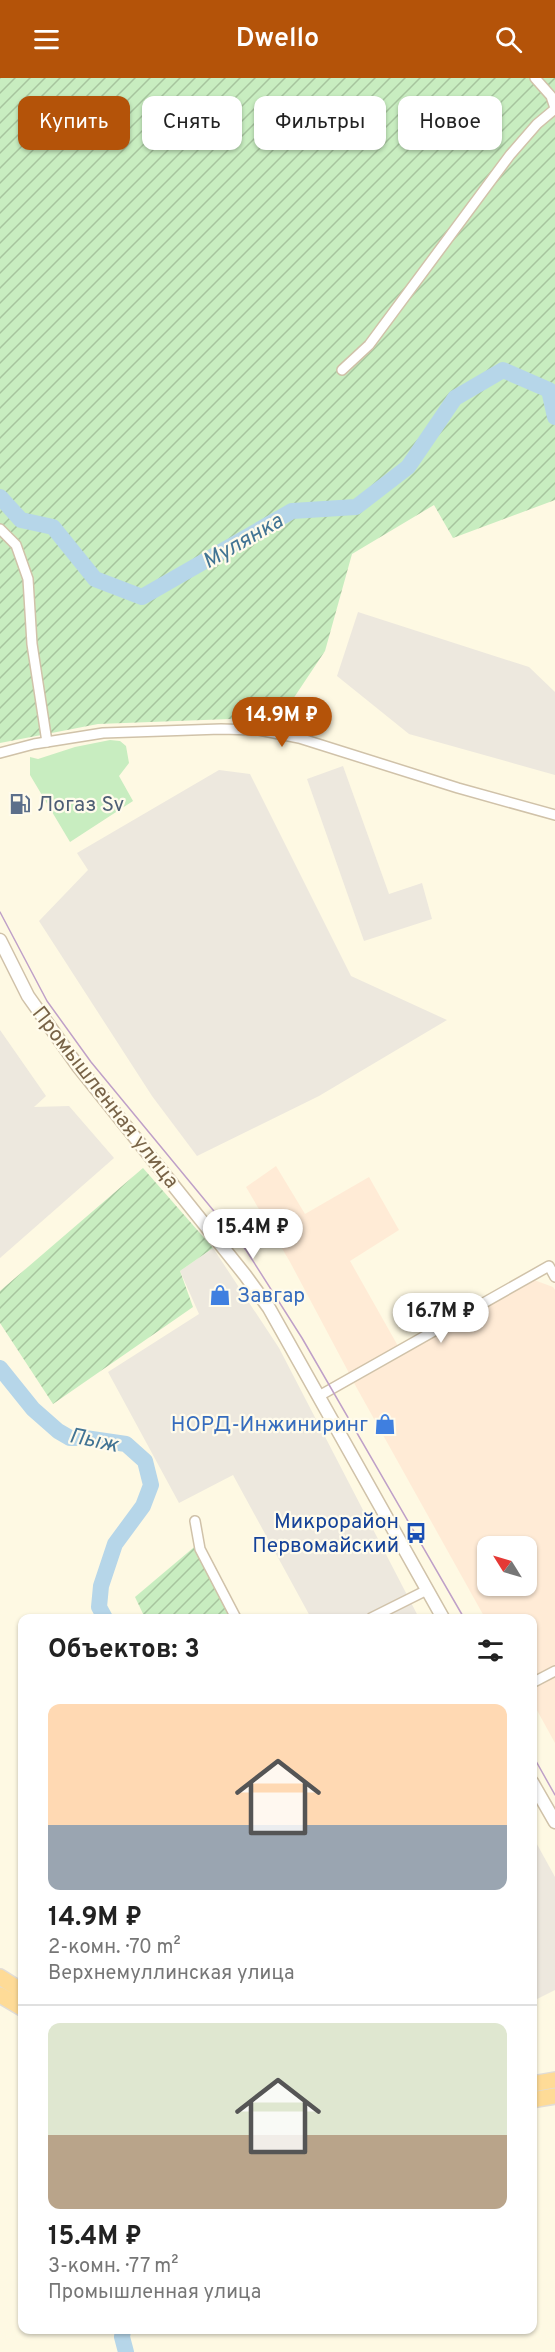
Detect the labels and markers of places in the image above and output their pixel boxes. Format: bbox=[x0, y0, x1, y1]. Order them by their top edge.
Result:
pin: 14.9M ₽ bbox=[227, 697, 337, 748]
fuel station icon: Логаз Sv bbox=[8, 792, 32, 816]
place label: Логаз Sv bbox=[37, 792, 125, 819]
pin: 15.4M ₽ bbox=[198, 1209, 308, 1260]
shop icon: Завгар bbox=[208, 1283, 232, 1307]
place label: Завгар bbox=[237, 1283, 305, 1310]
pin: 16.7M ₽ bbox=[386, 1293, 496, 1344]
place label: НОРД-Инжиниринг bbox=[171, 1412, 368, 1439]
shop icon: НОРД-Инжиниринг bbox=[373, 1412, 397, 1436]
place label: Микрорайон Первомайский bbox=[252, 1509, 399, 1560]
bus stop icon: Микрорайон Первомайский bbox=[404, 1521, 428, 1545]

